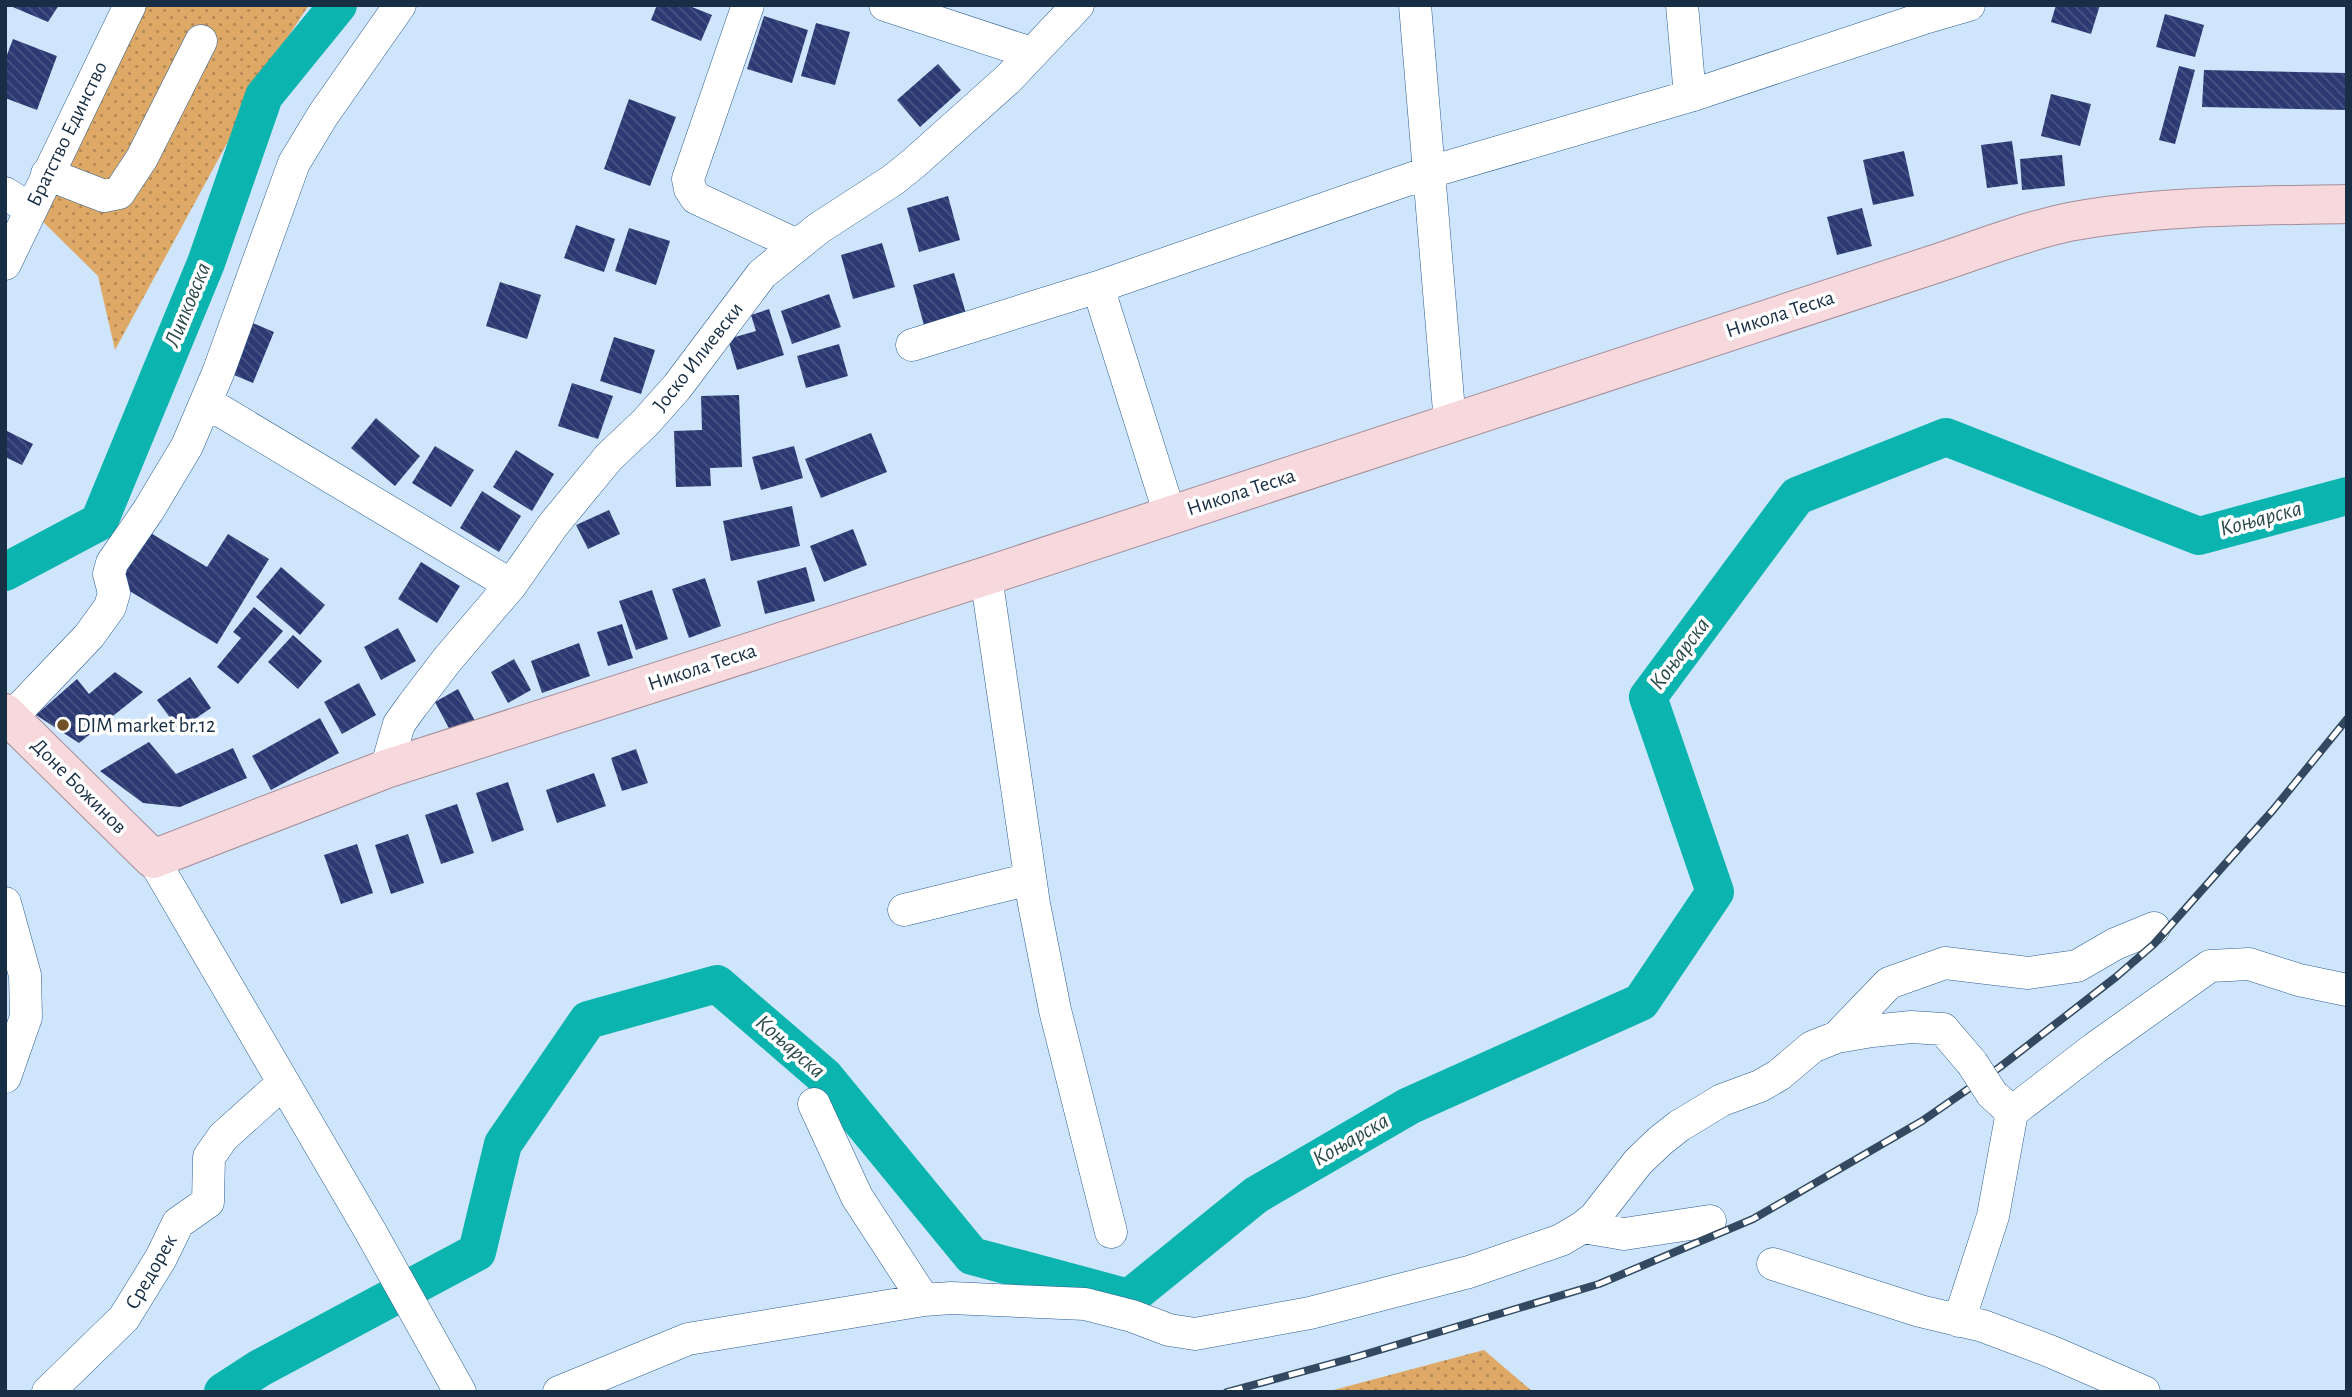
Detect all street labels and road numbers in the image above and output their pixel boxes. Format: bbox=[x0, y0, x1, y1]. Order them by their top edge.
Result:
street label: Братство Единство bbox=[23, 58, 111, 210]
street label: Никола Теска bbox=[1723, 286, 1837, 341]
street label: Јоско Илиевски bbox=[649, 298, 747, 416]
street label: Никола Теска bbox=[1184, 464, 1298, 519]
street label: Никола Теска bbox=[645, 639, 759, 694]
street label: Доне Божинов bbox=[27, 734, 131, 838]
street label: Средорек bbox=[121, 1231, 181, 1313]

